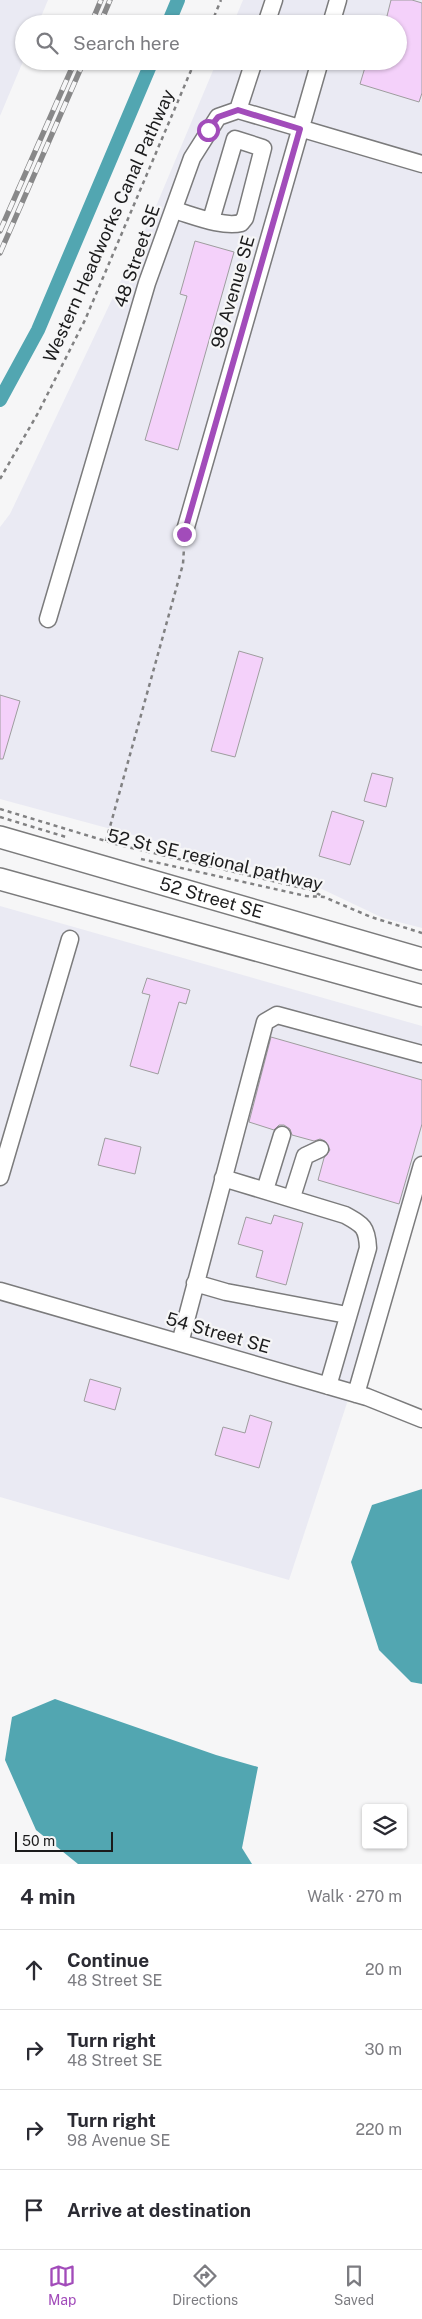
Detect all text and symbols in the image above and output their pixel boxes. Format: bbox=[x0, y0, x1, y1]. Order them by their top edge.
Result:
search box bbox=[15, 15, 407, 70]
icon: search bbox=[33, 29, 61, 57]
text: Search here bbox=[73, 32, 180, 54]
street label: Western Headworks Canal Pathway bbox=[39, 86, 179, 365]
route start bbox=[197, 119, 220, 142]
street label: 48 Street SE bbox=[109, 202, 164, 310]
street label: 98 Avenue SE bbox=[206, 233, 259, 351]
route end bbox=[173, 523, 196, 546]
street label: 52 St SE regional pathway bbox=[105, 824, 325, 895]
street label: 52 Street SE bbox=[157, 873, 266, 923]
street label: 54 Street SE bbox=[164, 1308, 273, 1357]
map controls bbox=[362, 1804, 407, 1849]
button: layers bbox=[362, 1804, 407, 1849]
scale bar bbox=[15, 1829, 112, 1852]
text: 50 m bbox=[22, 1833, 55, 1849]
text: 4 min bbox=[20, 1884, 75, 1909]
text: Walk · 270 m bbox=[307, 1887, 402, 1906]
text: Continue bbox=[67, 1949, 149, 1971]
icon: ahead bbox=[20, 1956, 48, 1984]
text: 20 m bbox=[365, 1960, 402, 1979]
text: 48 Street SE bbox=[67, 1971, 163, 1990]
text: Turn right bbox=[67, 2029, 156, 2051]
icon: right bbox=[20, 2036, 48, 2064]
text: 30 m bbox=[365, 2040, 402, 2059]
text: 48 Street SE bbox=[67, 2051, 163, 2070]
text: Turn right bbox=[67, 2109, 156, 2131]
icon: right bbox=[20, 2116, 48, 2144]
text: 220 m bbox=[355, 2120, 402, 2139]
text: 98 Avenue SE bbox=[67, 2131, 170, 2150]
icon: arrive bbox=[20, 2196, 48, 2224]
text: Arrive at destination bbox=[67, 2199, 251, 2221]
tab: Map bbox=[48, 2262, 76, 2308]
tab: Directions bbox=[172, 2262, 238, 2308]
tab: Saved bbox=[334, 2262, 374, 2308]

